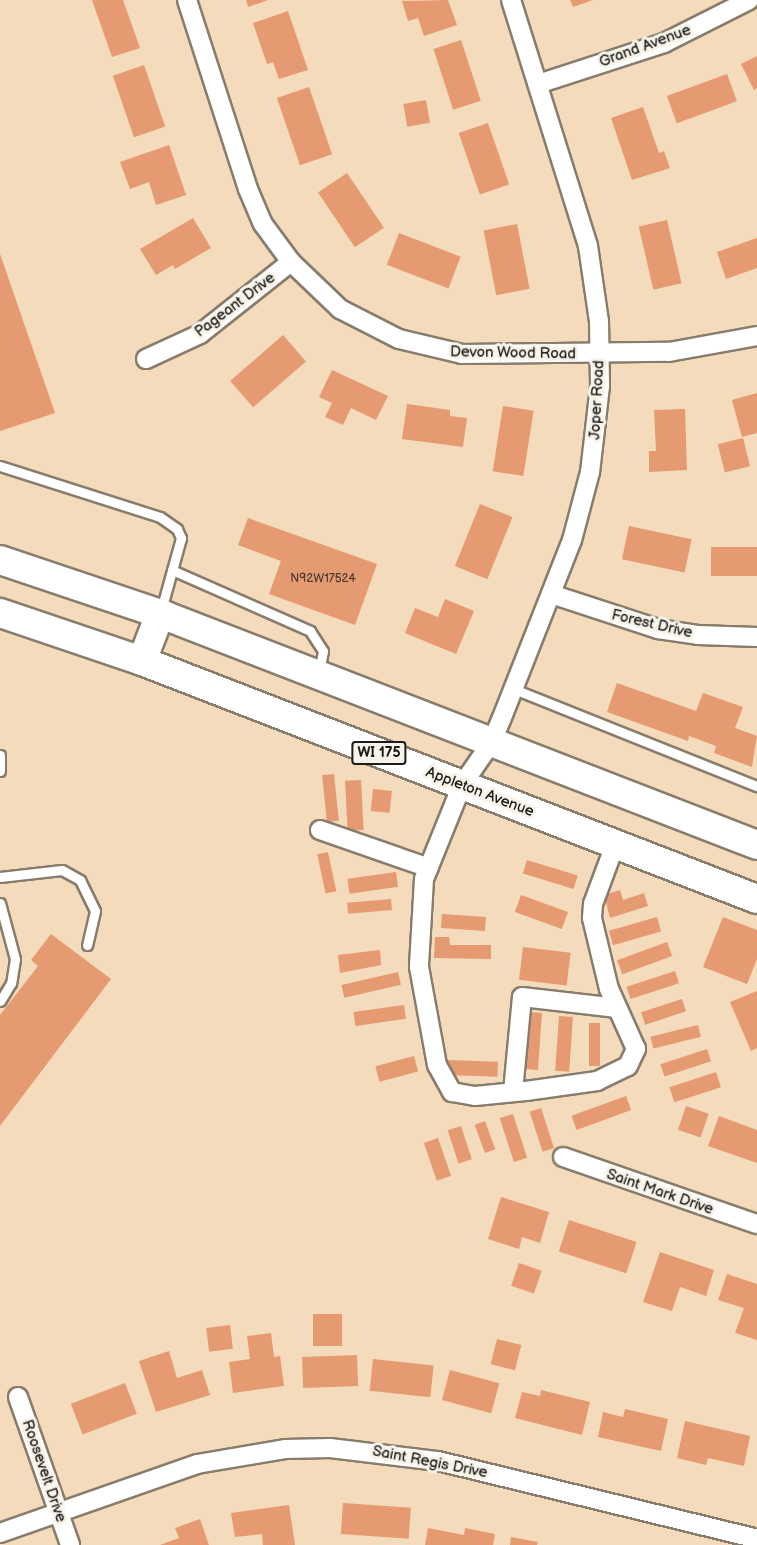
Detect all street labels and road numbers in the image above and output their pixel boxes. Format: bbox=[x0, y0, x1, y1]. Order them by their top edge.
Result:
street label: Grand Avenue bbox=[597, 21, 693, 71]
street label: Pageant Drive bbox=[191, 269, 279, 341]
street label: Devon Wood Road bbox=[450, 343, 576, 363]
street label: Joper Road bbox=[586, 360, 608, 440]
street label: Forest Drive bbox=[610, 606, 694, 642]
road number: WI 175 bbox=[350, 742, 407, 764]
street label: Appleton Avenue bbox=[423, 763, 537, 821]
street label: Saint Mark Drive bbox=[604, 1165, 716, 1219]
street label: Roosevelt Drive bbox=[18, 1417, 70, 1525]
street label: Saint Regis Drive bbox=[371, 1442, 489, 1482]

